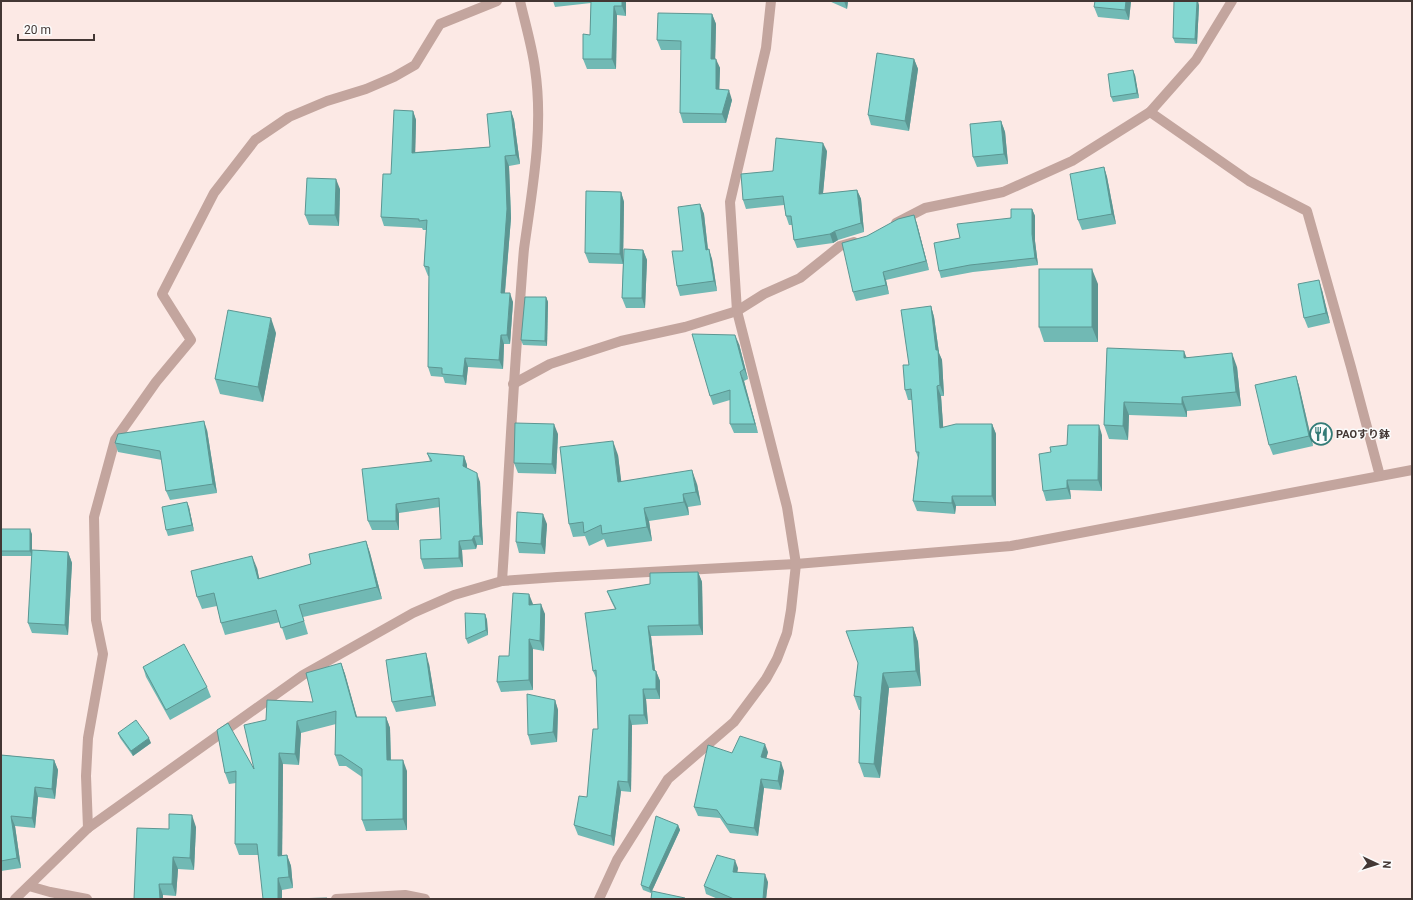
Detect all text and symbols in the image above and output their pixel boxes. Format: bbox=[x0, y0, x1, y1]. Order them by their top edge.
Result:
scale bar bbox=[18, 16, 94, 42]
text: 20 m bbox=[24, 23, 51, 37]
restaurant icon: PAOすり鉢 bbox=[1308, 421, 1334, 447]
place label: PAOすり鉢 bbox=[1336, 428, 1390, 441]
north arrow bbox=[1357, 844, 1397, 884]
text: N bbox=[1380, 860, 1393, 869]

